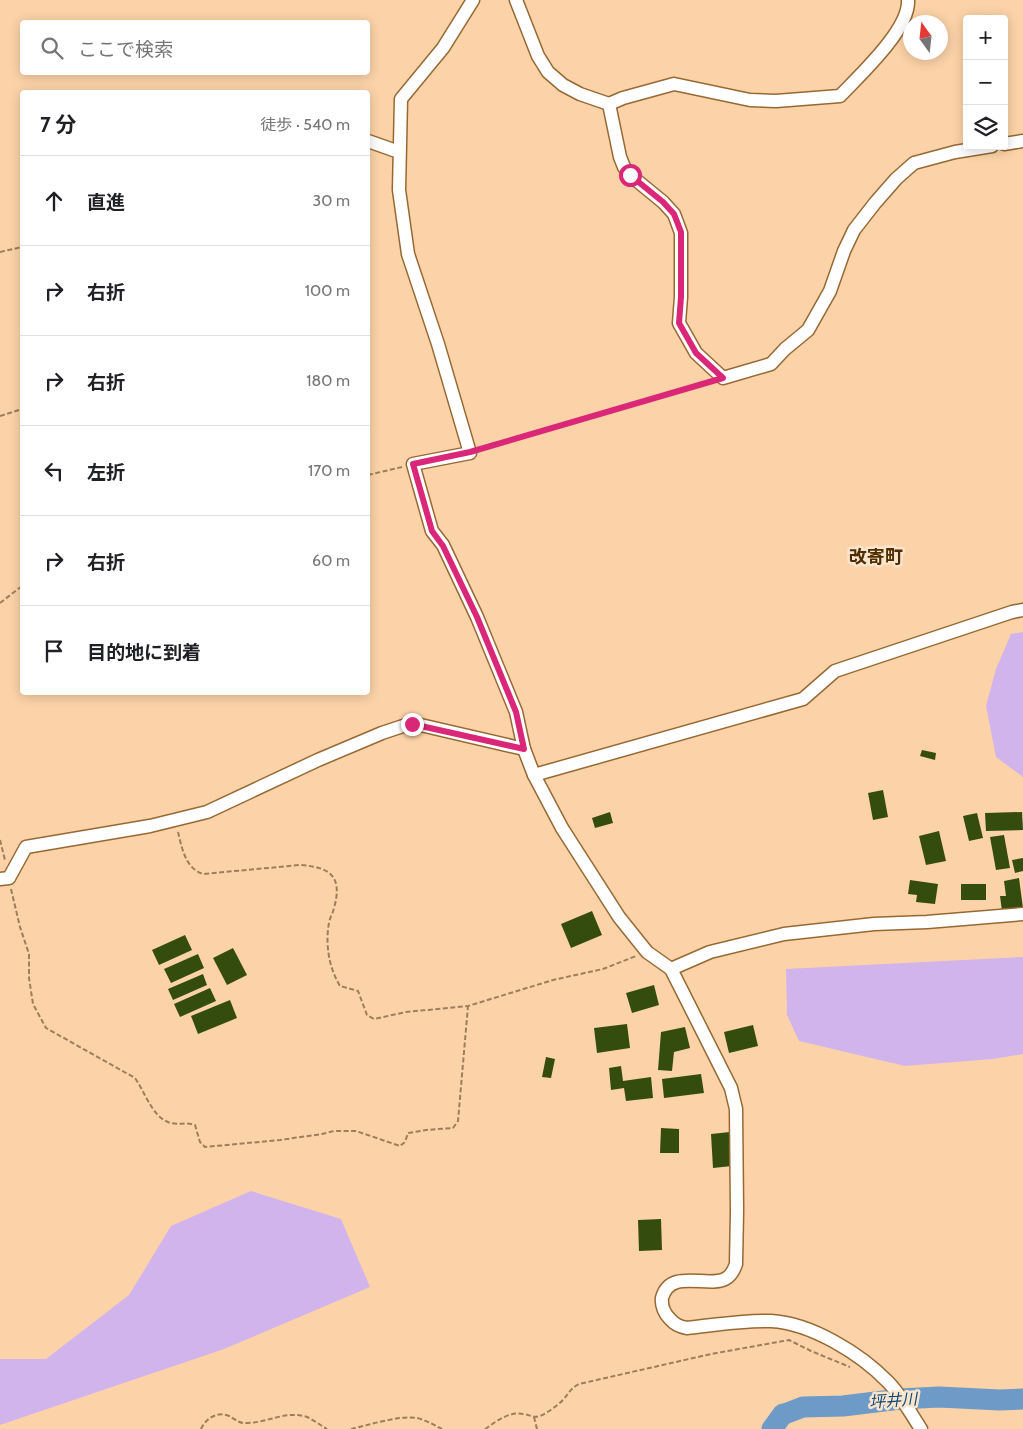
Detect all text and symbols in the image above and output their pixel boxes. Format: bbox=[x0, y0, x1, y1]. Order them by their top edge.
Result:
north arrow bbox=[903, 15, 948, 60]
map controls bbox=[963, 15, 1008, 150]
button: + bbox=[963, 15, 1008, 60]
search box bbox=[20, 20, 370, 75]
icon: search bbox=[38, 34, 66, 62]
text: ここで検索 bbox=[78, 38, 173, 61]
button: − bbox=[963, 60, 1008, 105]
button: layers bbox=[963, 105, 1008, 150]
text: 7 分 bbox=[40, 112, 76, 137]
text: 徒歩 · 540 m bbox=[260, 115, 350, 134]
route start bbox=[619, 164, 642, 187]
icon: ahead bbox=[40, 187, 68, 215]
text: 直進 bbox=[87, 191, 125, 214]
text: 30 m bbox=[313, 191, 350, 210]
icon: right bbox=[40, 277, 68, 305]
text: 右折 bbox=[87, 281, 125, 304]
text: 100 m bbox=[305, 281, 350, 300]
icon: right bbox=[40, 367, 68, 395]
text: 右折 bbox=[87, 371, 125, 394]
text: 180 m bbox=[306, 371, 350, 390]
icon: left bbox=[40, 457, 68, 485]
text: 左折 bbox=[87, 461, 125, 484]
text: 170 m bbox=[308, 461, 350, 480]
district label: 改寄町 bbox=[849, 546, 903, 568]
icon: right bbox=[40, 547, 68, 575]
text: 右折 bbox=[87, 551, 125, 574]
text: 60 m bbox=[312, 551, 350, 570]
icon: arrive bbox=[40, 637, 68, 665]
text: 目的地に到着 bbox=[87, 641, 201, 664]
route end bbox=[401, 713, 424, 736]
water label: 坪井川 bbox=[868, 1389, 920, 1412]

